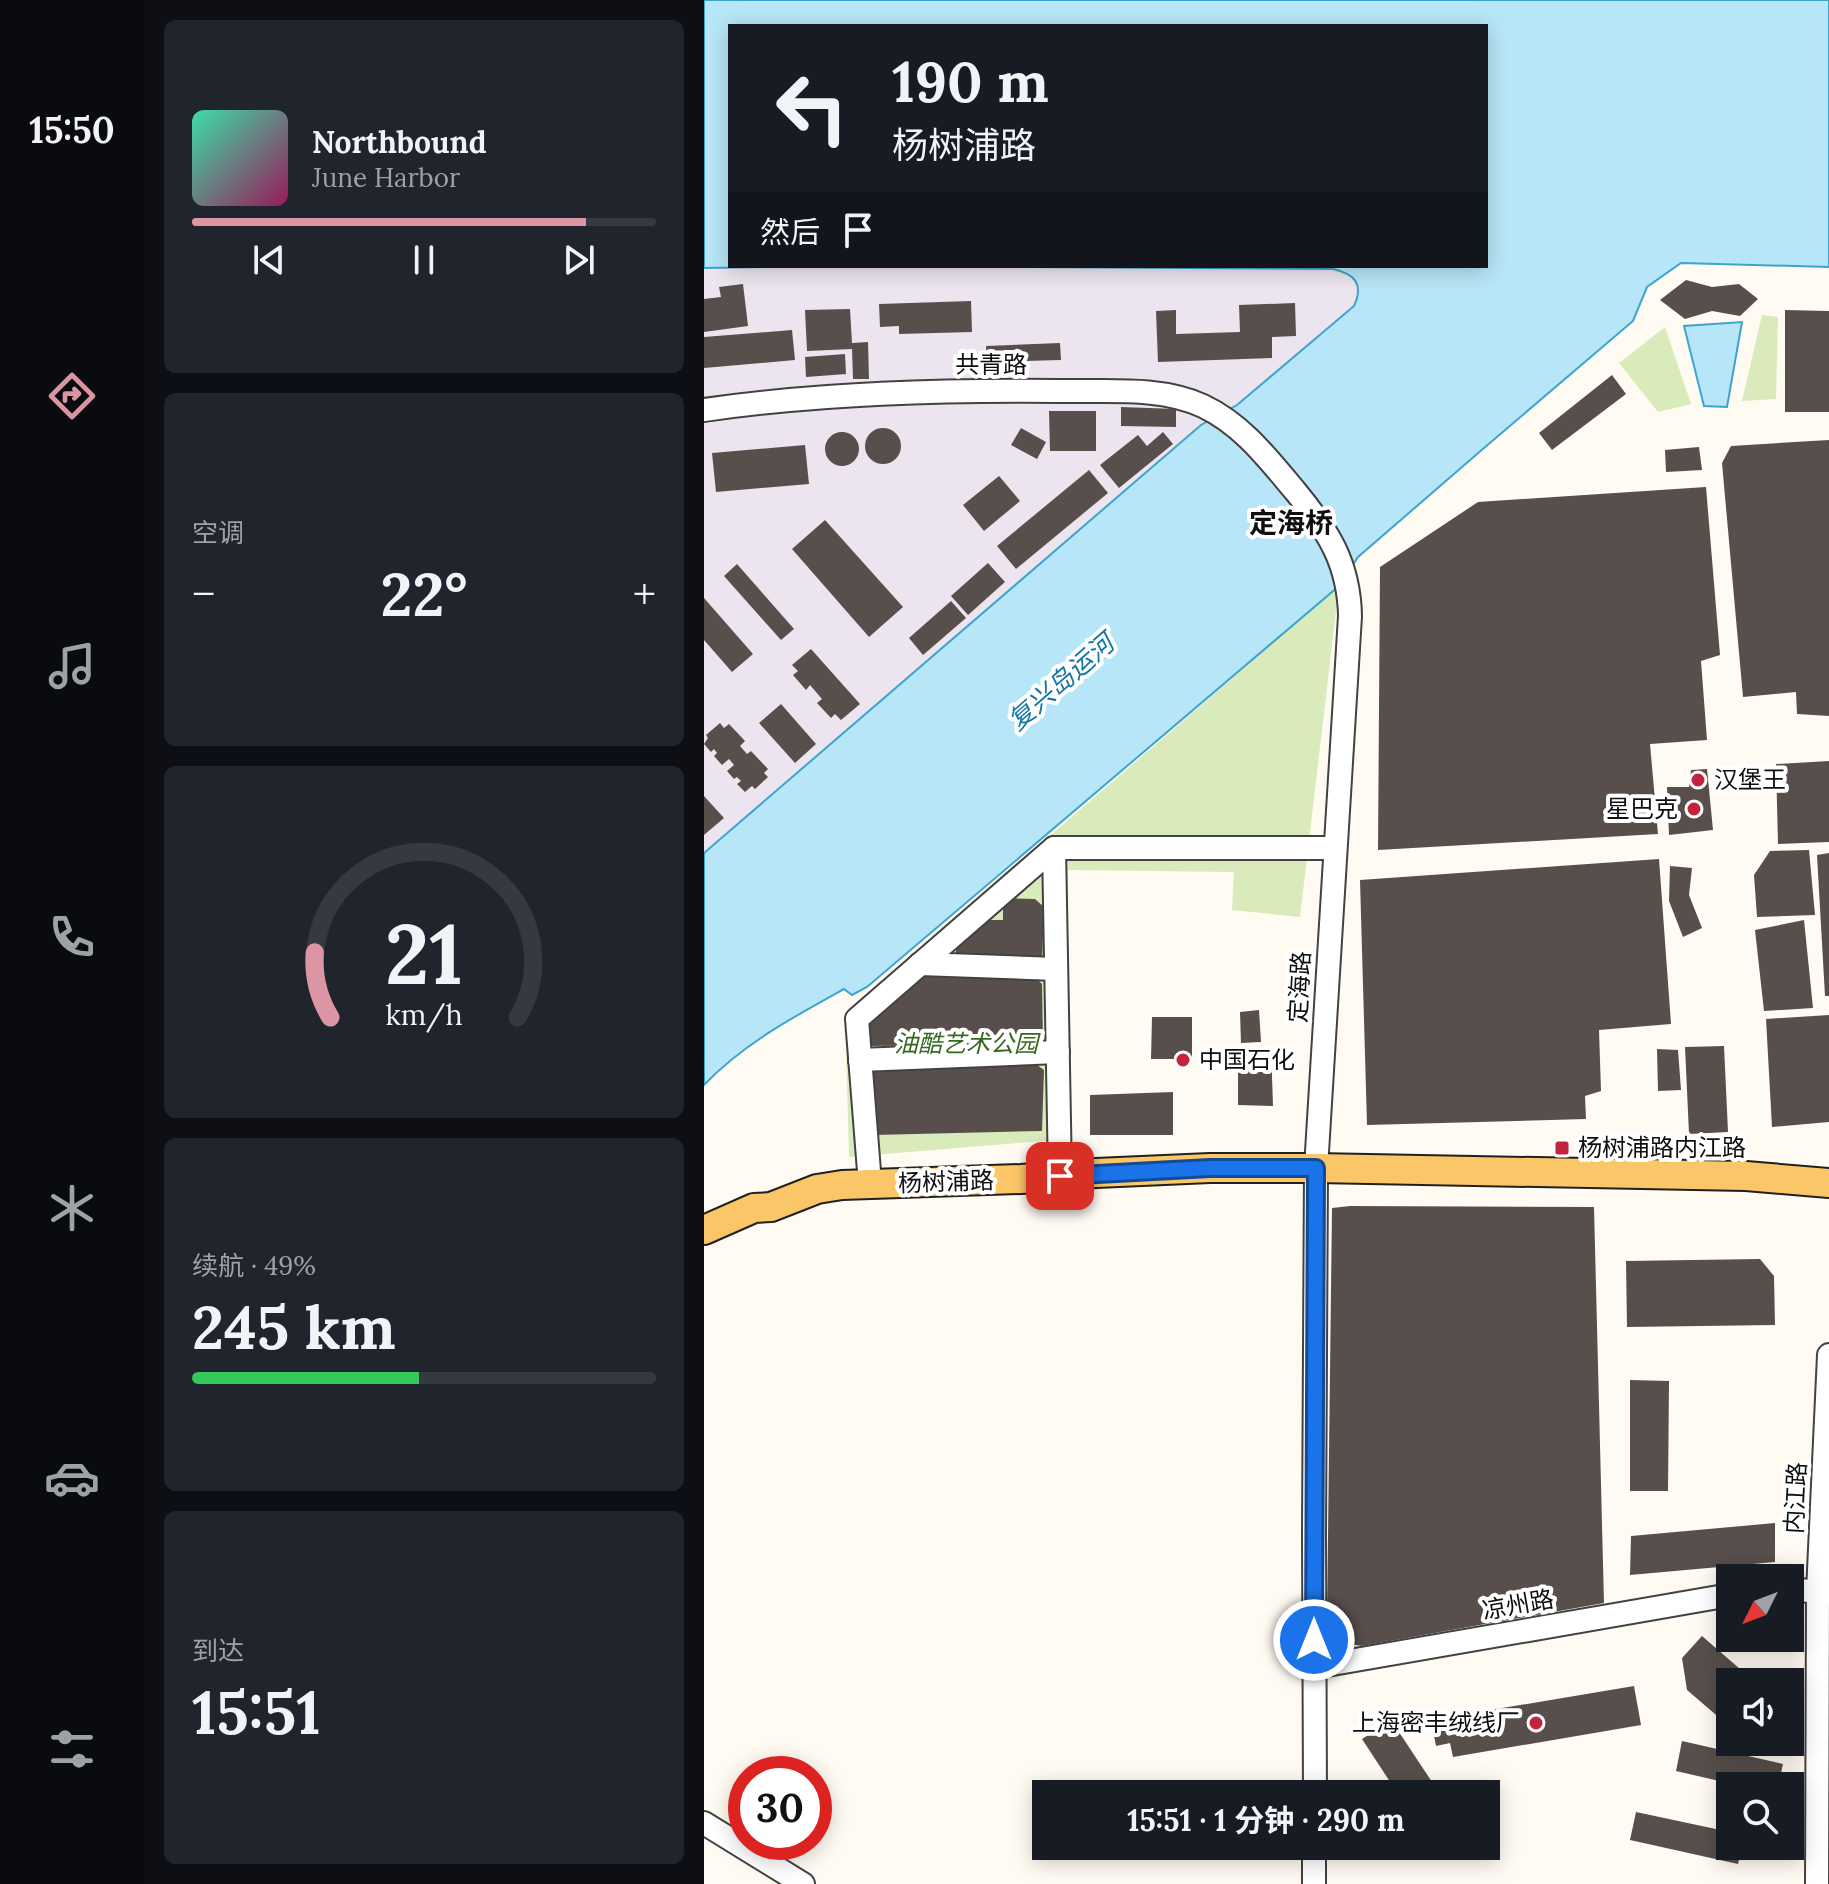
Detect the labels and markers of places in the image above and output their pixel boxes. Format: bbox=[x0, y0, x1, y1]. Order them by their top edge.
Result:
place label: 汉堡王 bbox=[1714, 764, 1786, 795]
marker: 汉堡王 bbox=[1689, 771, 1707, 789]
place label: 星巴克 bbox=[1606, 793, 1678, 824]
marker: 星巴克 bbox=[1685, 800, 1703, 818]
place label: 中国石化 bbox=[1199, 1044, 1295, 1075]
marker: 中国石化 bbox=[1174, 1051, 1192, 1069]
place label: 杨树浦路内江路 bbox=[1578, 1132, 1746, 1163]
marker: 杨树浦路内江路 bbox=[1553, 1139, 1571, 1157]
pin bbox=[1026, 1142, 1094, 1210]
place label: 上海密丰绒线厂 bbox=[1352, 1707, 1520, 1738]
marker: 上海密丰绒线厂 bbox=[1527, 1714, 1545, 1732]

